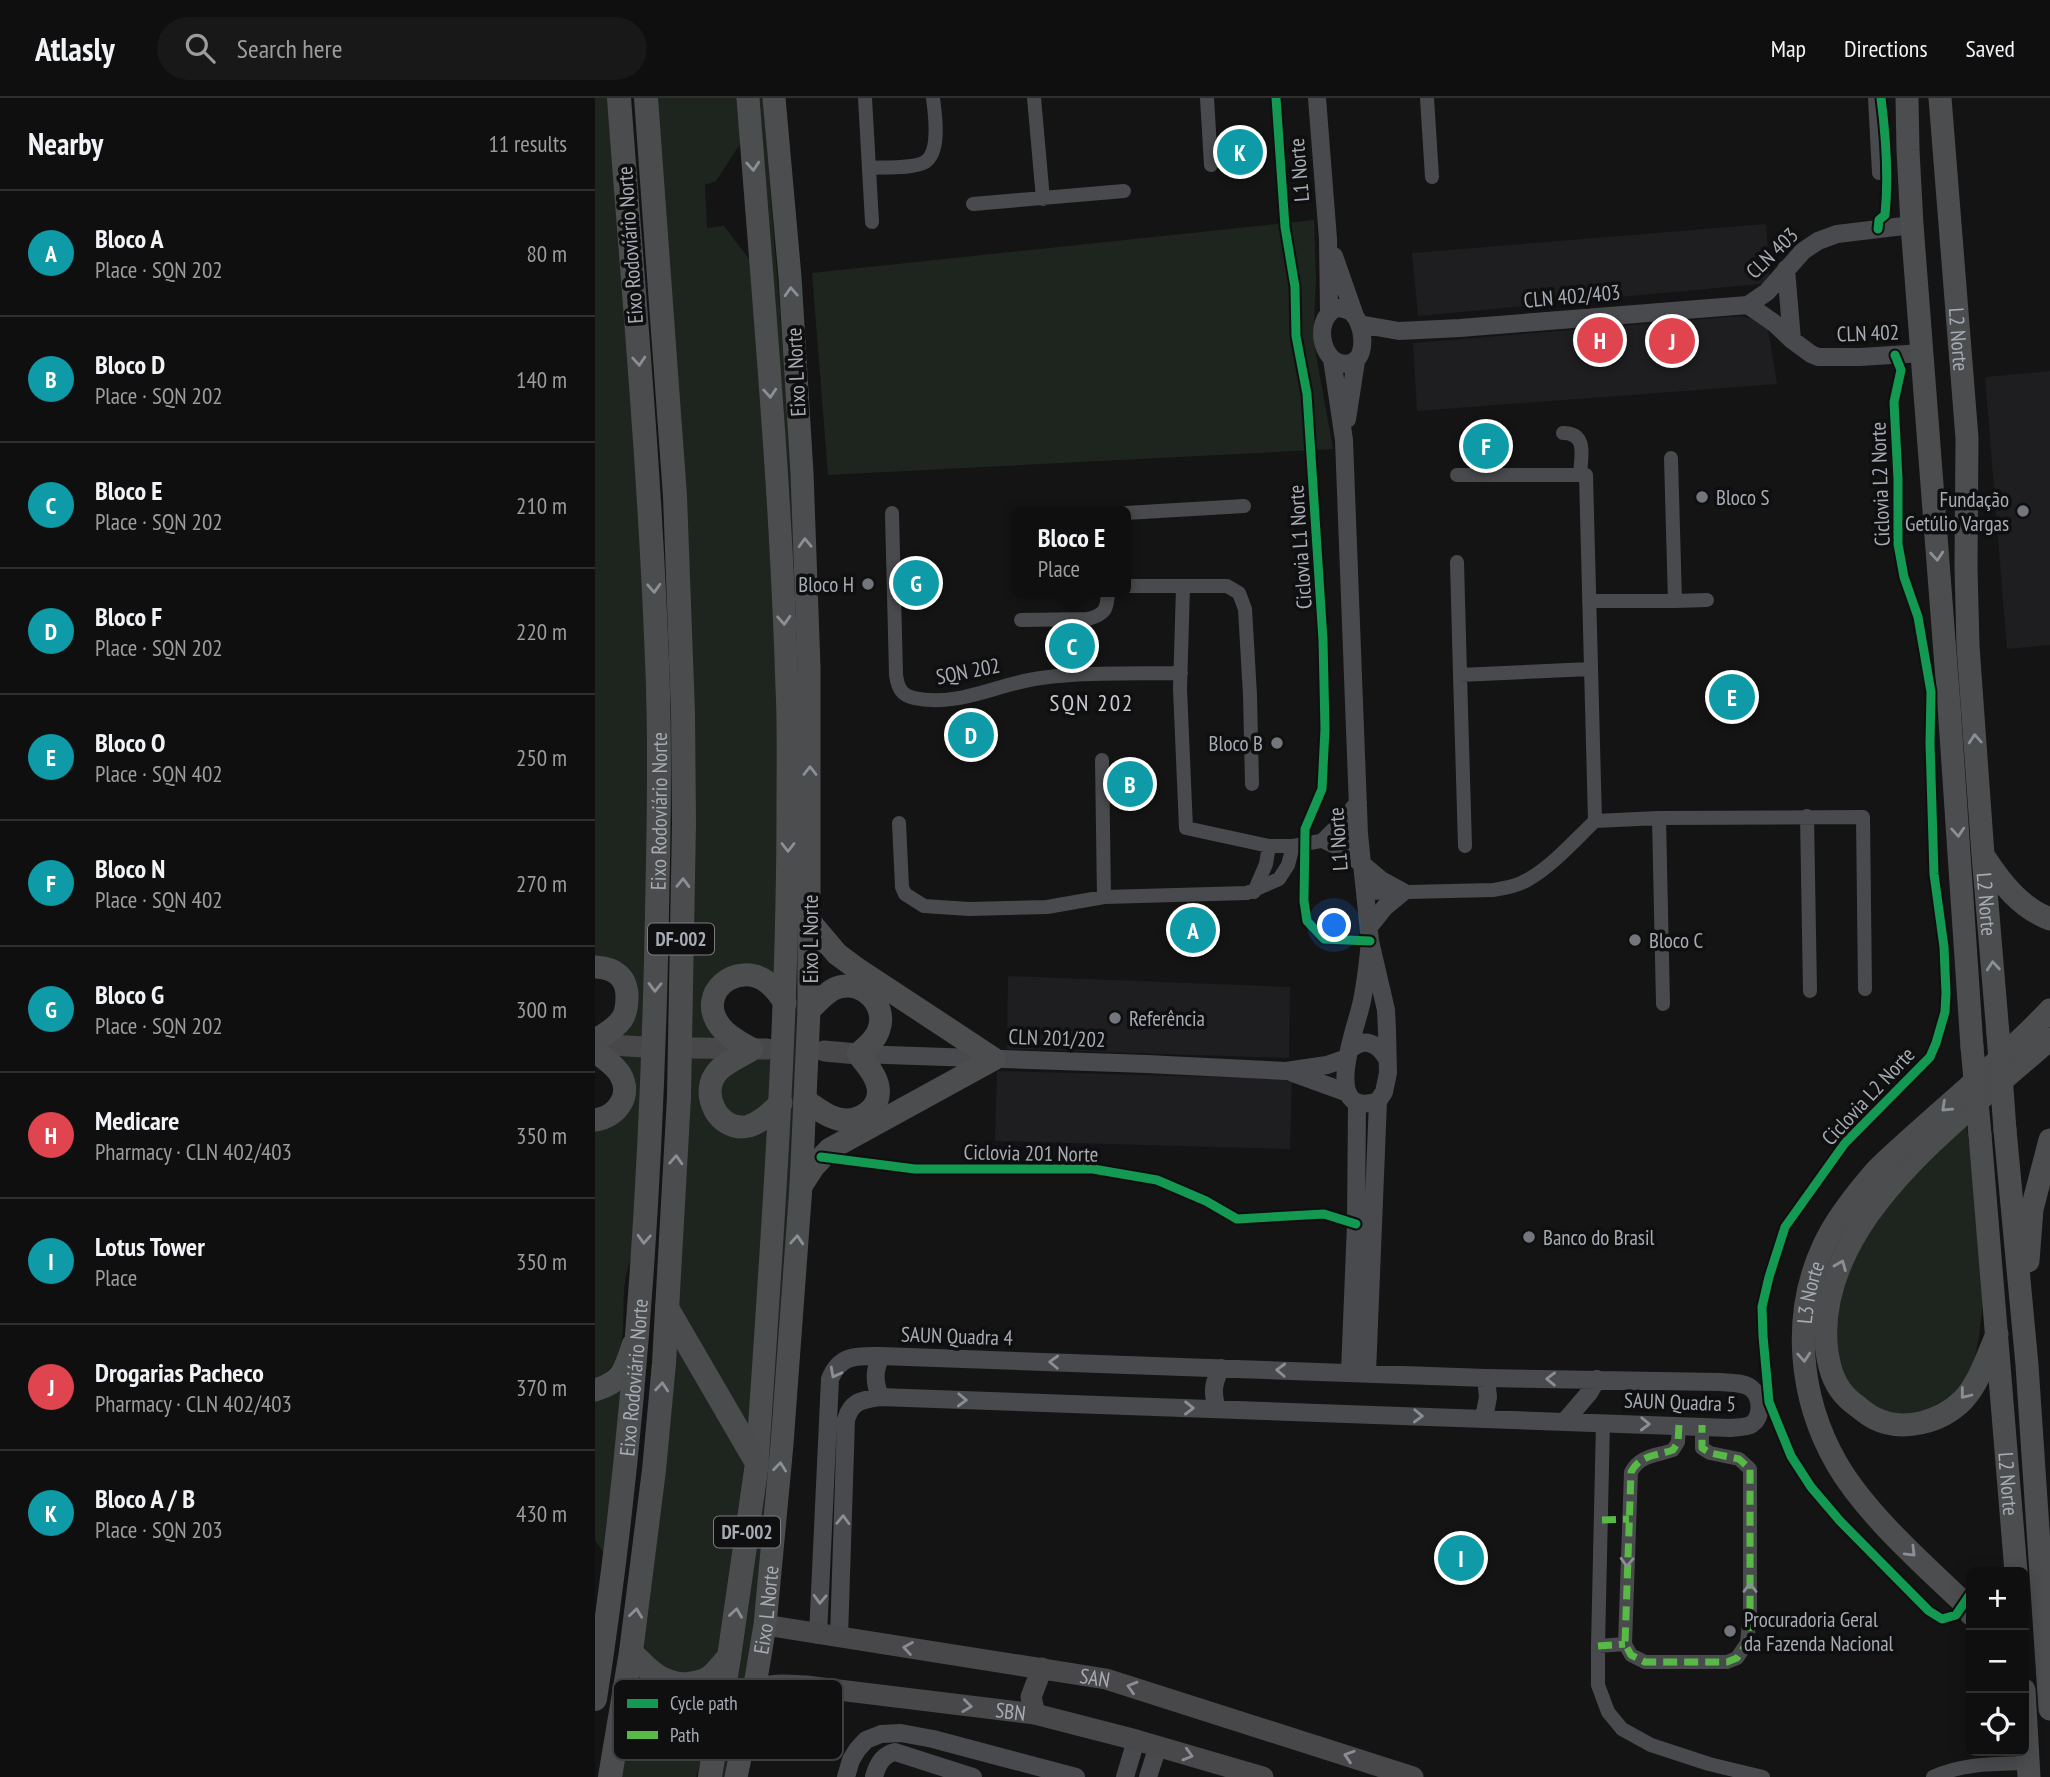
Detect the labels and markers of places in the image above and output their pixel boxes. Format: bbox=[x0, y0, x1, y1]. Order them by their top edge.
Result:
pin: K bbox=[1217, 126, 1263, 178]
pin: H bbox=[1577, 314, 1623, 366]
pin: J bbox=[1649, 315, 1695, 367]
pin: F bbox=[1463, 420, 1509, 472]
place label: Bloco S bbox=[1716, 484, 1770, 511]
place label: Fundação Getúlio Vargas bbox=[1905, 486, 2009, 537]
marker: Bloco S bbox=[1694, 489, 1710, 505]
marker: Fundação Getúlio Vargas bbox=[2015, 503, 2031, 519]
pin: G bbox=[893, 557, 939, 609]
place label: Bloco H bbox=[798, 571, 854, 598]
marker: Bloco H bbox=[860, 576, 876, 592]
pin: C bbox=[1049, 620, 1095, 672]
pin: E bbox=[1709, 671, 1755, 723]
pin: D bbox=[948, 709, 994, 761]
place label: Bloco B bbox=[1209, 730, 1263, 757]
marker: Bloco B bbox=[1269, 735, 1285, 751]
pin: B bbox=[1107, 758, 1153, 810]
pin: A bbox=[1170, 904, 1216, 956]
place label: Bloco C bbox=[1649, 927, 1703, 954]
marker: Bloco C bbox=[1627, 932, 1643, 948]
place label: Referência bbox=[1129, 1005, 1205, 1032]
marker: Referência bbox=[1107, 1010, 1123, 1026]
place label: Banco do Brasil bbox=[1543, 1224, 1654, 1251]
marker: Banco do Brasil bbox=[1521, 1229, 1537, 1245]
pin: I bbox=[1438, 1532, 1484, 1584]
place label: Procuradoria Geral da Fazenda Nacional bbox=[1744, 1606, 1894, 1657]
marker: Procuradoria Geral da Fazenda Nacional bbox=[1722, 1623, 1738, 1639]

